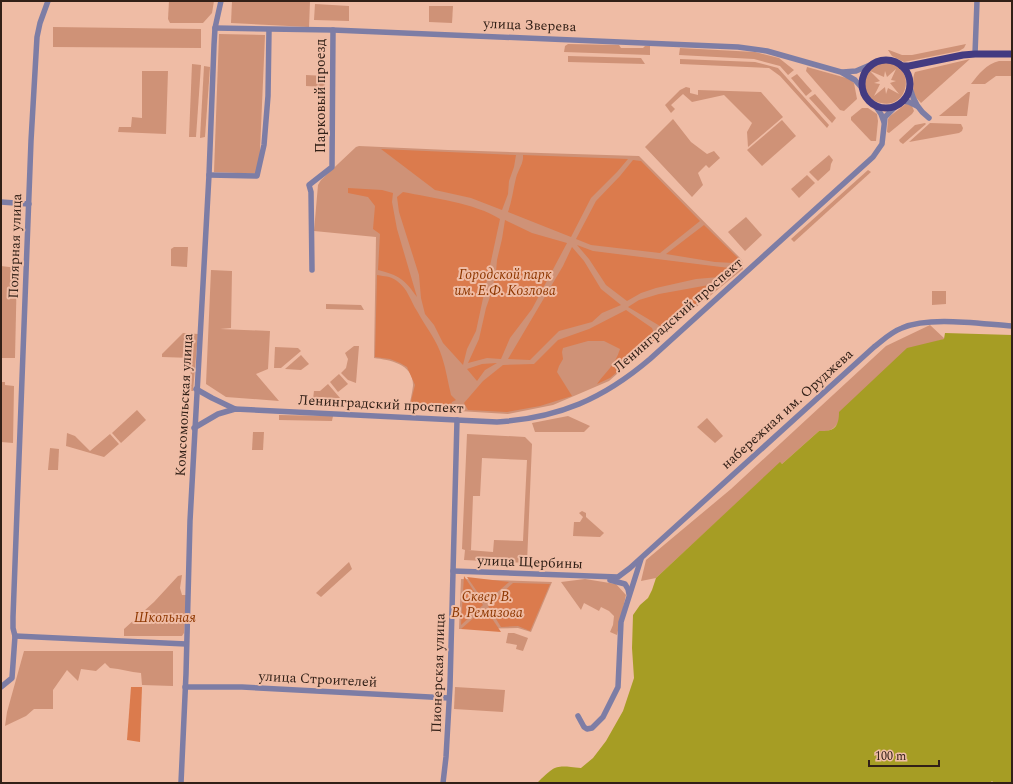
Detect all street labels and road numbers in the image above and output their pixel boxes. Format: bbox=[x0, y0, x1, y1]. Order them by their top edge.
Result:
street label: улица Зверева bbox=[482, 13, 577, 37]
street label: Парковый проезд bbox=[310, 39, 331, 153]
street label: Полярная улица bbox=[3, 193, 27, 299]
street label: Ленинградский проспект bbox=[609, 253, 747, 377]
street label: Комсомольская улица bbox=[170, 333, 198, 477]
street label: набережная им. Оруджева bbox=[716, 344, 858, 474]
street label: Ленинградский проспект bbox=[298, 389, 464, 419]
street label: улица Щербины bbox=[476, 550, 583, 574]
street label: Пионерская улица bbox=[425, 613, 451, 733]
street label: улица Строителей bbox=[257, 665, 378, 693]

